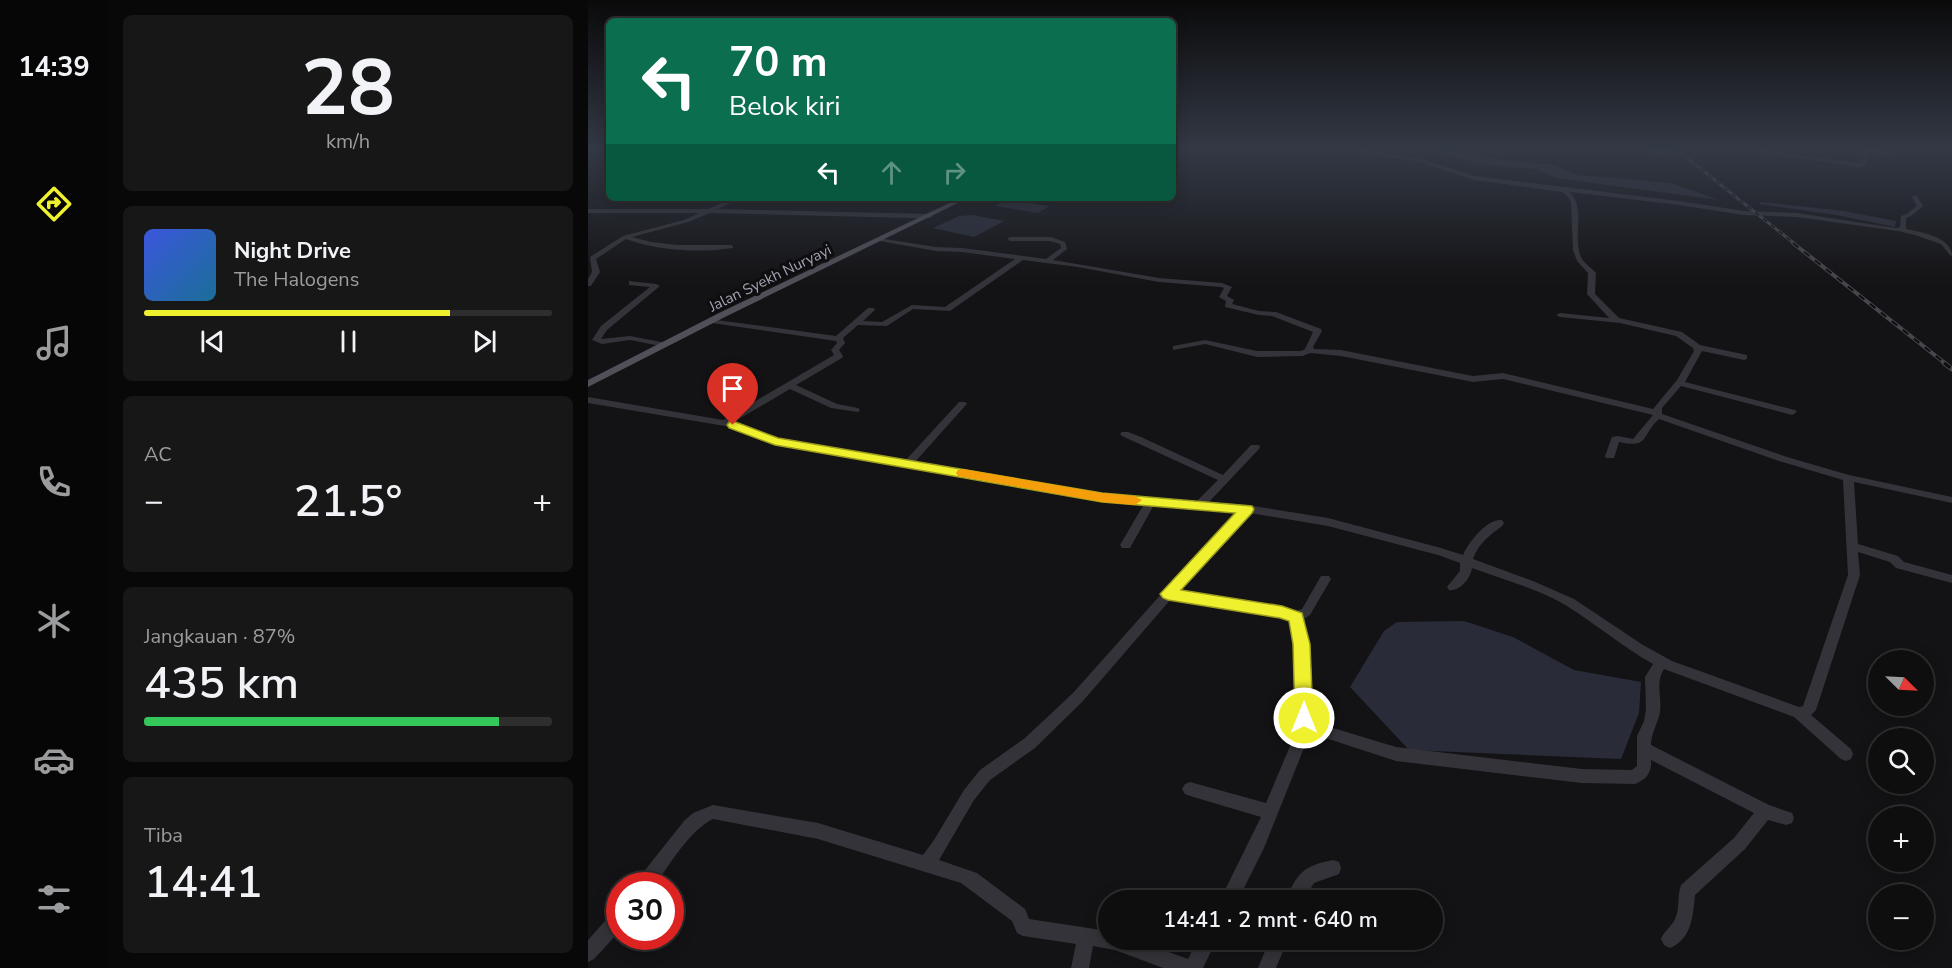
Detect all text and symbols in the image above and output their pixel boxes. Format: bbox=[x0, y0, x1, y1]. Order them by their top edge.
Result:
text: 70 m bbox=[729, 34, 828, 91]
text: 28 bbox=[301, 35, 395, 142]
icon: left bbox=[630, 42, 708, 120]
text: 14:39 bbox=[18, 49, 90, 86]
text: Belok kiri bbox=[729, 88, 841, 125]
text: km/h bbox=[326, 128, 370, 155]
icon: left bbox=[812, 156, 845, 189]
icon: ahead bbox=[875, 156, 908, 189]
icon: right bbox=[938, 156, 971, 189]
icon: directions bbox=[33, 183, 75, 225]
text: Night Drive bbox=[234, 236, 351, 266]
street label: Jalan Syekh Nuryayi bbox=[704, 240, 835, 317]
text: The Halogens bbox=[234, 266, 359, 293]
icon: music bbox=[33, 322, 75, 364]
icon: previous bbox=[196, 325, 229, 358]
icon: pause bbox=[332, 325, 365, 358]
icon: next bbox=[468, 325, 501, 358]
pin bbox=[707, 363, 758, 425]
icon: arrive bbox=[716, 372, 749, 405]
text: AC bbox=[144, 441, 172, 468]
icon: phone bbox=[33, 461, 75, 503]
text: 21.5° bbox=[294, 471, 402, 532]
text: − bbox=[144, 479, 164, 524]
text: + bbox=[532, 479, 552, 524]
icon: climate bbox=[33, 600, 75, 642]
text: Jangkauan · 87% bbox=[144, 623, 295, 650]
north arrow bbox=[1868, 650, 1934, 716]
map controls bbox=[1868, 650, 1934, 950]
text: 435 km bbox=[144, 653, 299, 714]
position arrow bbox=[1272, 686, 1336, 750]
button: search bbox=[1868, 728, 1934, 794]
icon: car bbox=[33, 739, 75, 781]
button: + bbox=[1868, 806, 1934, 872]
text: Tiba bbox=[144, 822, 183, 849]
text: 14:41 bbox=[144, 852, 263, 913]
speed limit sign: 30 bbox=[606, 872, 684, 950]
icon: filters bbox=[33, 878, 75, 920]
button: − bbox=[1868, 884, 1934, 950]
text: 14:41 · 2 mnt · 640 m bbox=[1163, 905, 1378, 935]

